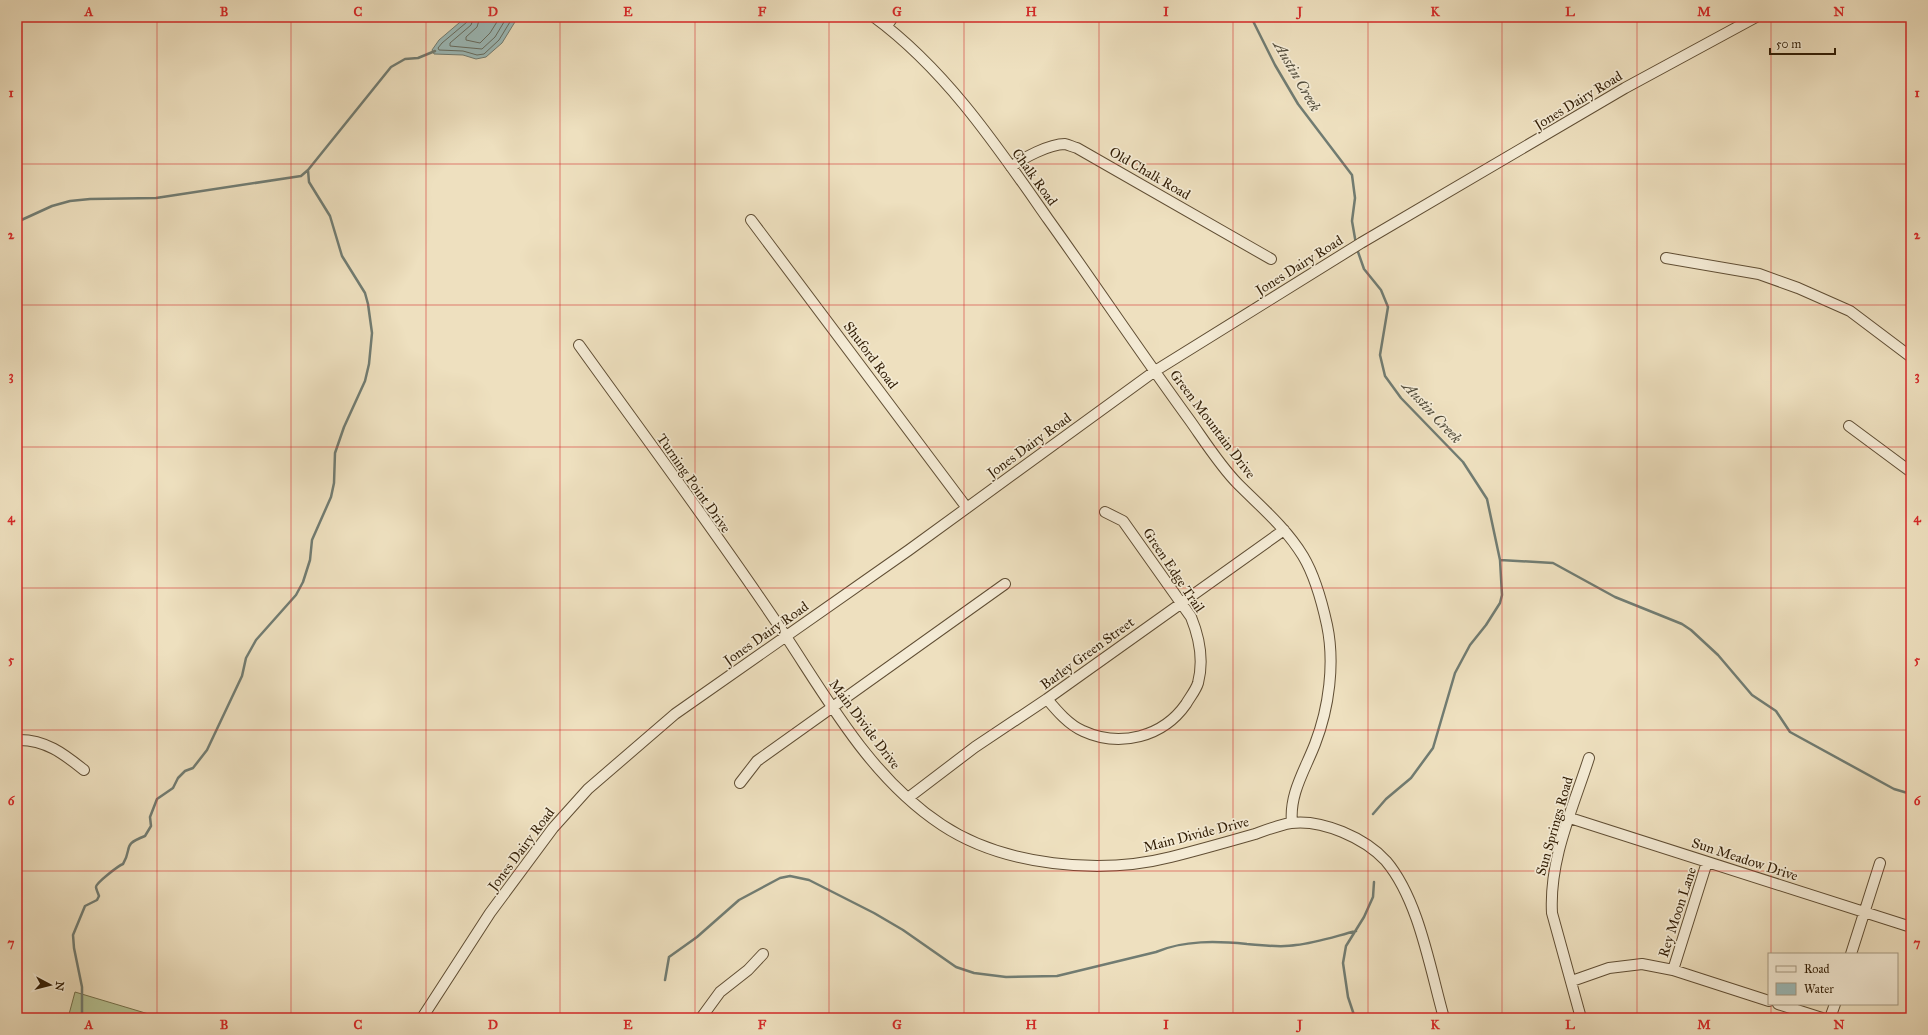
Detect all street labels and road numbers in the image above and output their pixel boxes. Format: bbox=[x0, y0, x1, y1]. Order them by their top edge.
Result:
street label: Jones Dairy Road bbox=[1530, 68, 1626, 135]
street label: Old Chalk Road bbox=[1106, 143, 1193, 204]
street label: Chalk Road bbox=[1008, 145, 1061, 209]
street label: Jones Dairy Road bbox=[1251, 232, 1347, 301]
street label: Shuford Road bbox=[840, 318, 901, 392]
street label: Green Mountain Drive bbox=[1166, 367, 1259, 482]
street label: Jones Dairy Road bbox=[982, 409, 1075, 484]
street label: Turning Point Drive bbox=[653, 430, 734, 536]
street label: Green Edge Trail bbox=[1139, 525, 1208, 616]
street label: Jones Dairy Road bbox=[719, 598, 813, 671]
street label: Barley Green Street bbox=[1037, 614, 1138, 693]
street label: Main Divide Drive bbox=[825, 676, 904, 773]
street label: Sun Springs Road bbox=[1532, 775, 1577, 878]
street label: Jones Dairy Road bbox=[483, 804, 559, 896]
street label: Main Divide Drive bbox=[1142, 813, 1251, 856]
street label: Sun Meadow Drive bbox=[1690, 834, 1800, 885]
street label: Rey Moon Lane bbox=[1655, 865, 1700, 959]

